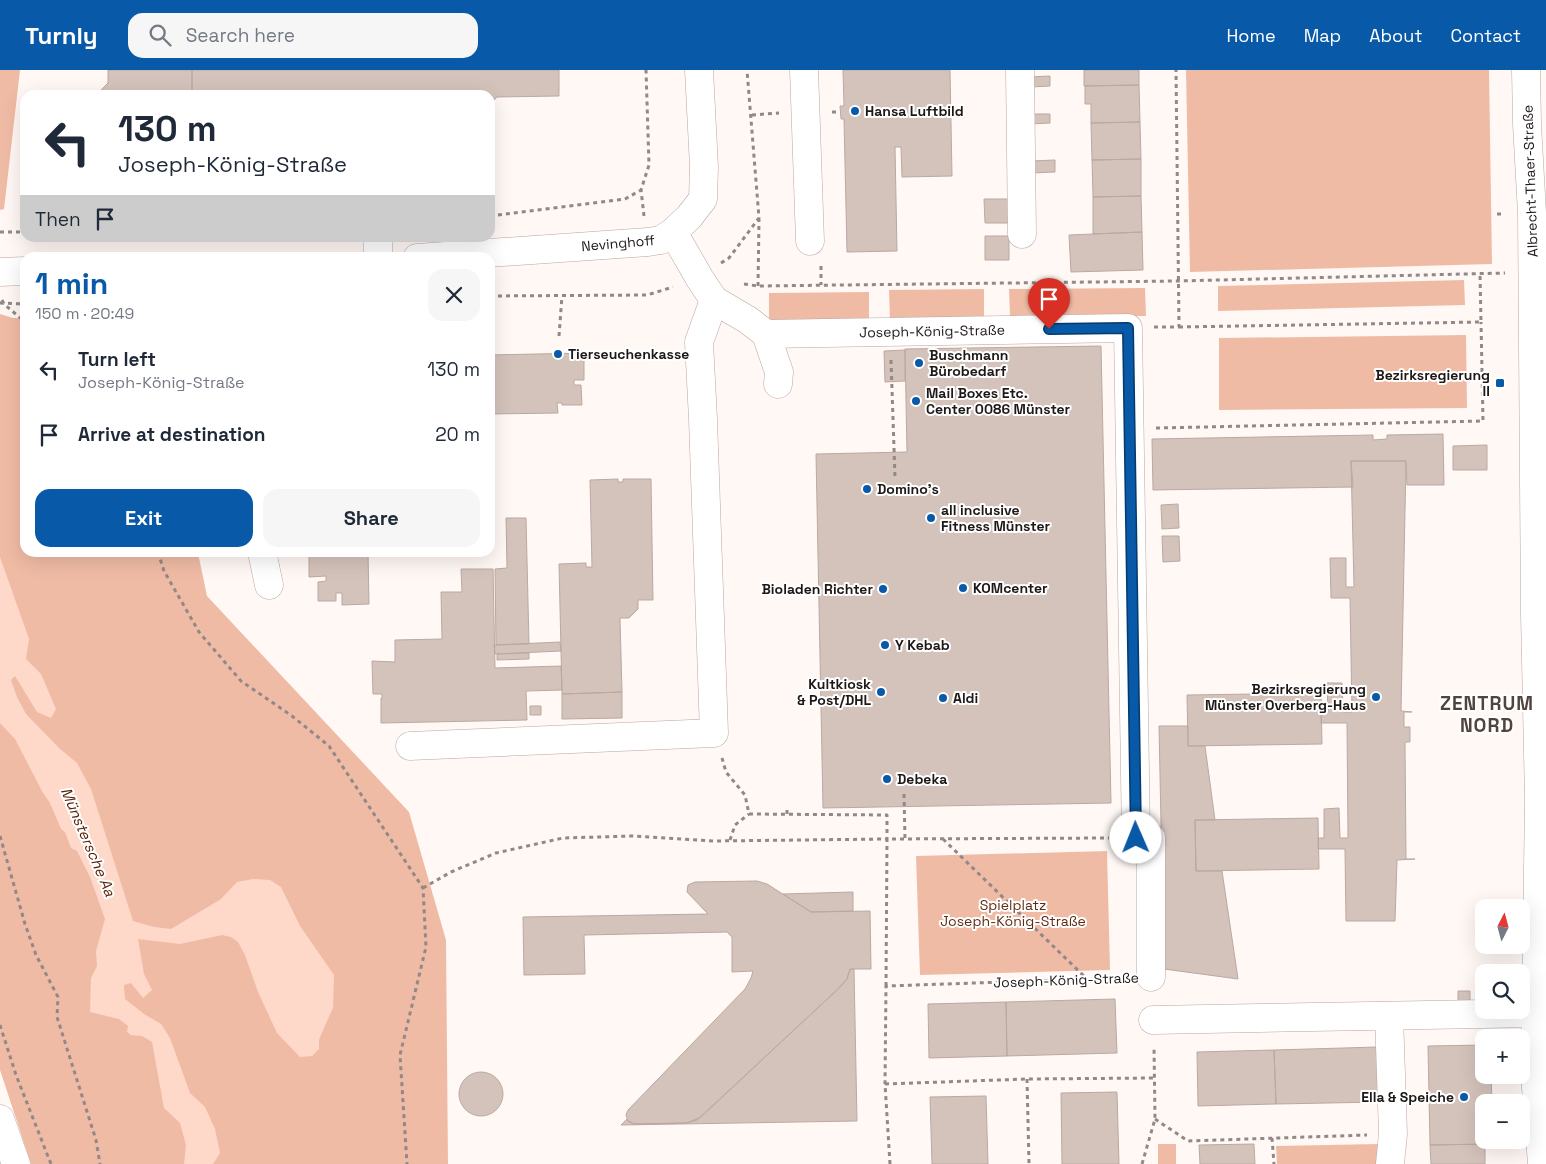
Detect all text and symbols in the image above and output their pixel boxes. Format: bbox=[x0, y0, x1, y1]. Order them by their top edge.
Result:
search box bbox=[128, 13, 478, 58]
text: Turnly bbox=[25, 20, 98, 51]
icon: search bbox=[146, 21, 174, 49]
text: Search here bbox=[186, 23, 295, 48]
text: Home bbox=[1227, 24, 1276, 47]
text: Map bbox=[1304, 24, 1341, 47]
text: About bbox=[1369, 24, 1423, 47]
text: Contact bbox=[1451, 24, 1521, 47]
place label: Hansa Luftbild bbox=[865, 102, 964, 120]
marker: Hansa Luftbild bbox=[849, 105, 861, 117]
street label: Albrecht-Thaer-Straße bbox=[1518, 105, 1542, 257]
text: 130 m bbox=[118, 107, 217, 151]
icon: left bbox=[35, 110, 100, 175]
text: Joseph-König-Straße bbox=[118, 150, 347, 178]
icon: arrive bbox=[91, 205, 119, 233]
text: Then bbox=[35, 207, 81, 232]
street label: Nevinghoff bbox=[581, 231, 656, 255]
text: 1 min bbox=[35, 264, 108, 303]
button: close bbox=[428, 269, 480, 321]
pin bbox=[1028, 278, 1070, 329]
icon: arrive bbox=[1035, 285, 1063, 313]
text: 150 m · 20:49 bbox=[35, 303, 134, 324]
street label: Joseph-König-Straße bbox=[859, 321, 1005, 341]
place label: Tierseuchenkasse bbox=[568, 345, 689, 363]
place label: Buschmann Bürobedarf bbox=[929, 346, 1008, 380]
text: Turn left bbox=[78, 347, 156, 372]
marker: Tierseuchenkasse bbox=[552, 348, 564, 360]
icon: left bbox=[35, 356, 63, 384]
text: 130 m bbox=[427, 357, 480, 382]
marker: Buschmann Bürobedarf bbox=[913, 357, 925, 369]
place label: Bezirksregierung II bbox=[1375, 366, 1490, 400]
text: Joseph-König-Straße bbox=[78, 372, 245, 393]
marker: Bezirksregierung II bbox=[1494, 377, 1506, 389]
place label: Mail Boxes Etc. Center 0086 Münster bbox=[926, 384, 1071, 418]
marker: Mail Boxes Etc. Center 0086 Münster bbox=[910, 395, 922, 407]
icon: arrive bbox=[35, 421, 63, 449]
text: Arrive at destination bbox=[78, 422, 266, 447]
text: 20 m bbox=[435, 422, 480, 447]
place label: Domino's bbox=[877, 480, 939, 498]
marker: Domino's bbox=[861, 483, 873, 495]
button: Exit bbox=[35, 489, 253, 547]
button: Share bbox=[263, 489, 480, 547]
place label: all inclusive Fitness Münster bbox=[941, 501, 1051, 535]
marker: all inclusive Fitness Münster bbox=[925, 512, 937, 524]
place label: KOMcenter bbox=[973, 579, 1048, 597]
place label: Bioladen Richter bbox=[762, 580, 873, 598]
marker: KOMcenter bbox=[957, 582, 969, 594]
marker: Bioladen Richter bbox=[877, 583, 889, 595]
place label: Y Kebab bbox=[895, 636, 950, 654]
marker: Y Kebab bbox=[879, 639, 891, 651]
place label: Kultkiosk & Post/DHL bbox=[797, 675, 871, 709]
place label: Bezirksregierung Münster Overberg-Haus bbox=[1205, 680, 1366, 714]
marker: Kultkiosk & Post/DHL bbox=[875, 686, 887, 698]
place label: Aldi bbox=[953, 689, 978, 707]
marker: Bezirksregierung Münster Overberg-Haus bbox=[1370, 691, 1382, 703]
district label: ZENTRUM NORD bbox=[1440, 691, 1534, 738]
marker: Aldi bbox=[937, 692, 949, 704]
place label: Debeka bbox=[897, 770, 947, 788]
marker: Debeka bbox=[881, 773, 893, 785]
water label: Münstersche Aa bbox=[57, 784, 120, 900]
position arrow bbox=[1109, 811, 1161, 863]
park label: Spielplatz Joseph-König-Straße bbox=[940, 896, 1086, 930]
north arrow bbox=[1475, 899, 1530, 954]
map controls bbox=[1475, 899, 1530, 1149]
button: search bbox=[1475, 964, 1530, 1019]
street label: Joseph-König-Straße bbox=[993, 968, 1139, 992]
button: + bbox=[1475, 1029, 1530, 1084]
place label: Ella & Speiche bbox=[1361, 1088, 1454, 1106]
marker: Ella & Speiche bbox=[1458, 1091, 1470, 1103]
button: − bbox=[1475, 1094, 1530, 1149]

